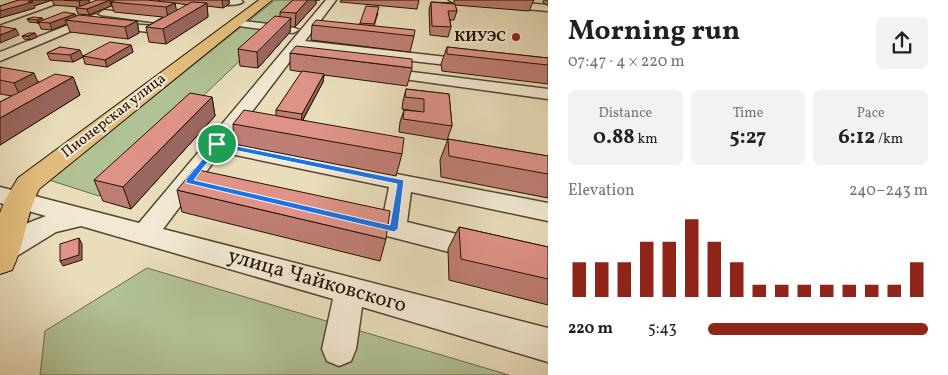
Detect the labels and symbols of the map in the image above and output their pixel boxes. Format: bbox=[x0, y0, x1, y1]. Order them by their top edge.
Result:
place label: КИУЭС bbox=[454, 27, 506, 48]
marker: КИУЭС bbox=[510, 31, 522, 43]
street label: Пионерская улица bbox=[57, 69, 171, 163]
pin bbox=[196, 123, 238, 165]
street label: улица Чайковского bbox=[224, 242, 410, 320]

